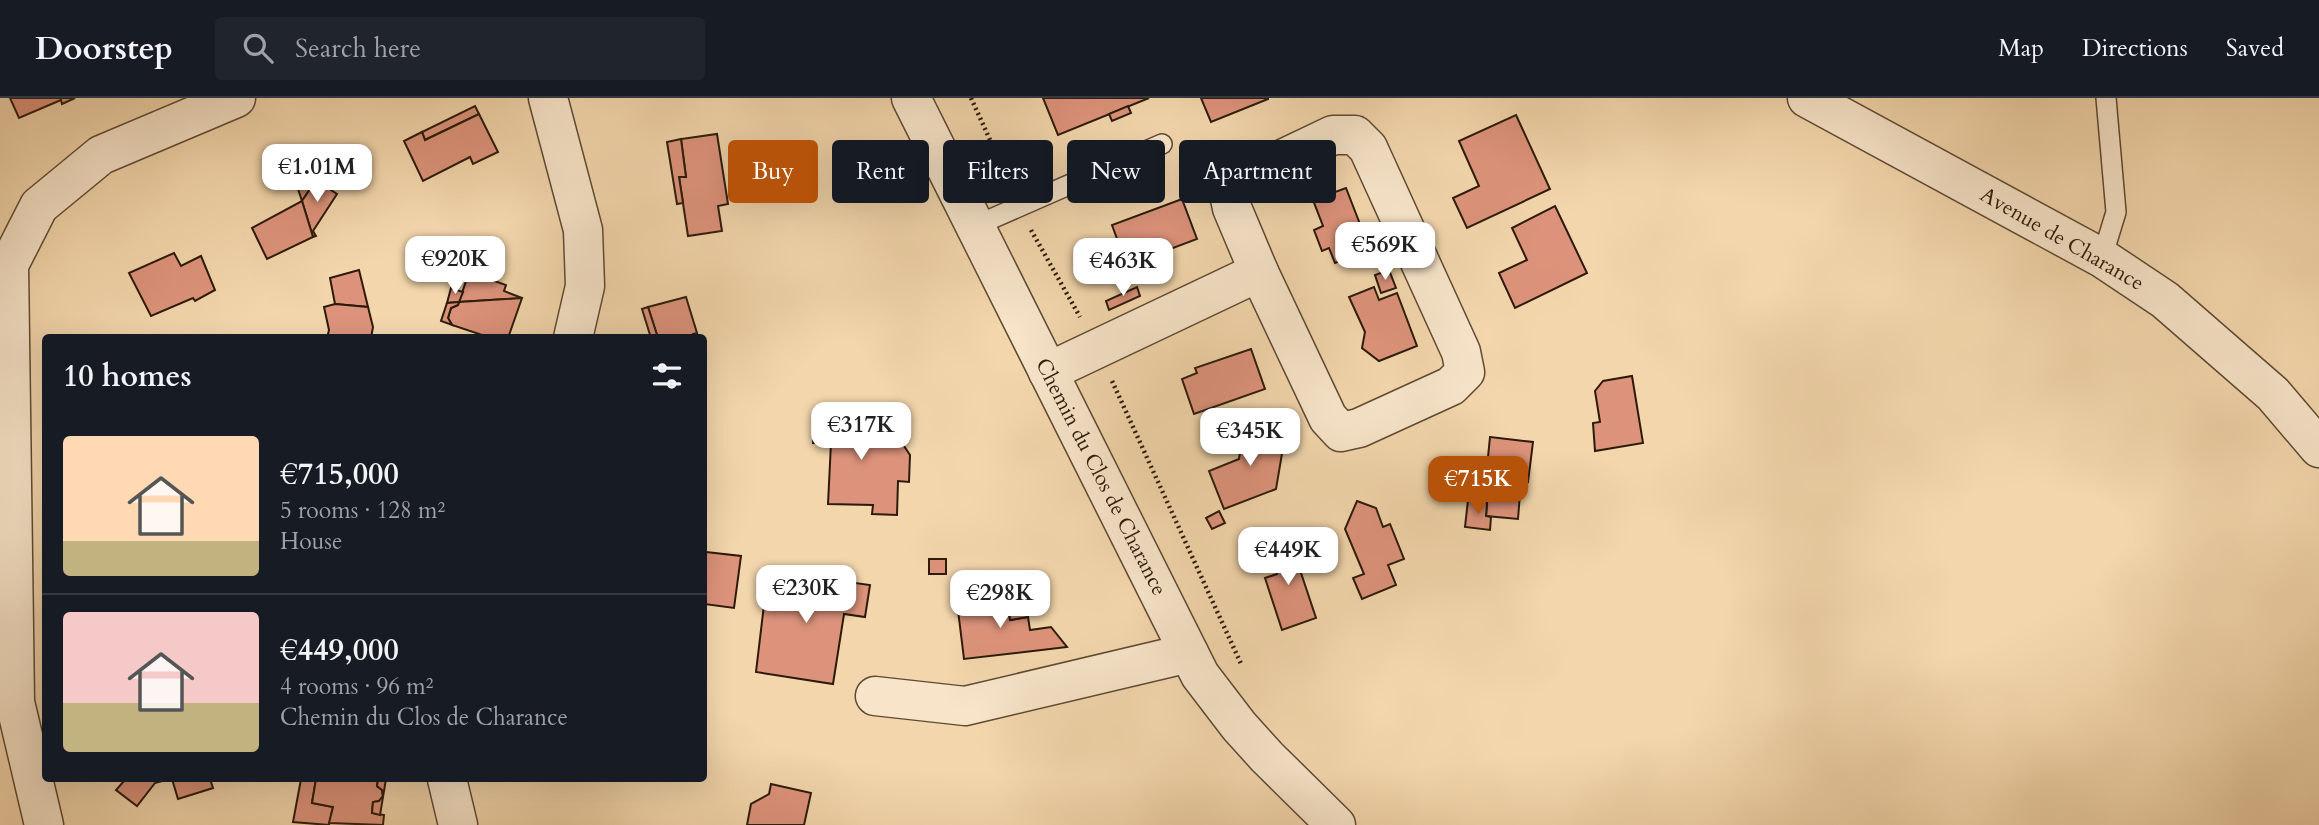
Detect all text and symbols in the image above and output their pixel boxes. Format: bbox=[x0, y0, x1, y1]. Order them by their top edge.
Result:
search box bbox=[215, 17, 705, 80]
text: Doorstep bbox=[35, 26, 173, 71]
icon: search bbox=[239, 29, 277, 67]
text: Search here bbox=[295, 31, 421, 66]
text: Map bbox=[1998, 32, 2044, 65]
text: Directions bbox=[2082, 32, 2188, 65]
text: Saved bbox=[2226, 32, 2284, 65]
chip: Buy bbox=[728, 140, 818, 203]
chip: Rent bbox=[832, 140, 929, 203]
chip: Filters bbox=[943, 140, 1053, 203]
chip: New bbox=[1067, 140, 1165, 203]
chip: Apartment bbox=[1179, 140, 1336, 203]
pin: €1.01M bbox=[260, 144, 374, 204]
text: €1.01M bbox=[278, 151, 356, 182]
street label: Avenue de Charance bbox=[1975, 180, 2149, 298]
pin: €569K bbox=[1336, 222, 1434, 282]
text: €569K bbox=[1351, 229, 1419, 260]
pin: €920K bbox=[406, 236, 504, 296]
pin: €463K bbox=[1074, 238, 1172, 298]
text: €920K bbox=[421, 243, 489, 274]
text: €463K bbox=[1089, 245, 1157, 276]
street label: Chemin du Clos de Charance bbox=[1028, 353, 1174, 601]
text: 10 homes bbox=[63, 356, 192, 397]
icon: filters bbox=[648, 357, 686, 395]
pin: €317K bbox=[812, 402, 910, 462]
pin: €345K bbox=[1201, 408, 1299, 468]
text: €317K bbox=[827, 409, 895, 440]
text: €345K bbox=[1216, 415, 1284, 446]
text: €715,000 bbox=[280, 454, 399, 495]
pin: €715K bbox=[1429, 456, 1527, 516]
text: €715K bbox=[1444, 463, 1512, 494]
icon: home bbox=[119, 464, 203, 548]
text: 5 rooms · 128 m² bbox=[280, 495, 445, 526]
text: House bbox=[280, 526, 342, 557]
pin: €449K bbox=[1239, 528, 1337, 587]
text: €449K bbox=[1254, 534, 1322, 565]
pin: €230K bbox=[757, 566, 855, 625]
pin: €298K bbox=[951, 570, 1049, 630]
text: €230K bbox=[772, 572, 840, 603]
text: €298K bbox=[966, 577, 1034, 608]
text: €449,000 bbox=[280, 630, 399, 671]
icon: home bbox=[119, 640, 203, 724]
text: 4 rooms · 96 m² bbox=[280, 671, 433, 702]
text: Chemin du Clos de Charance bbox=[280, 702, 568, 733]

